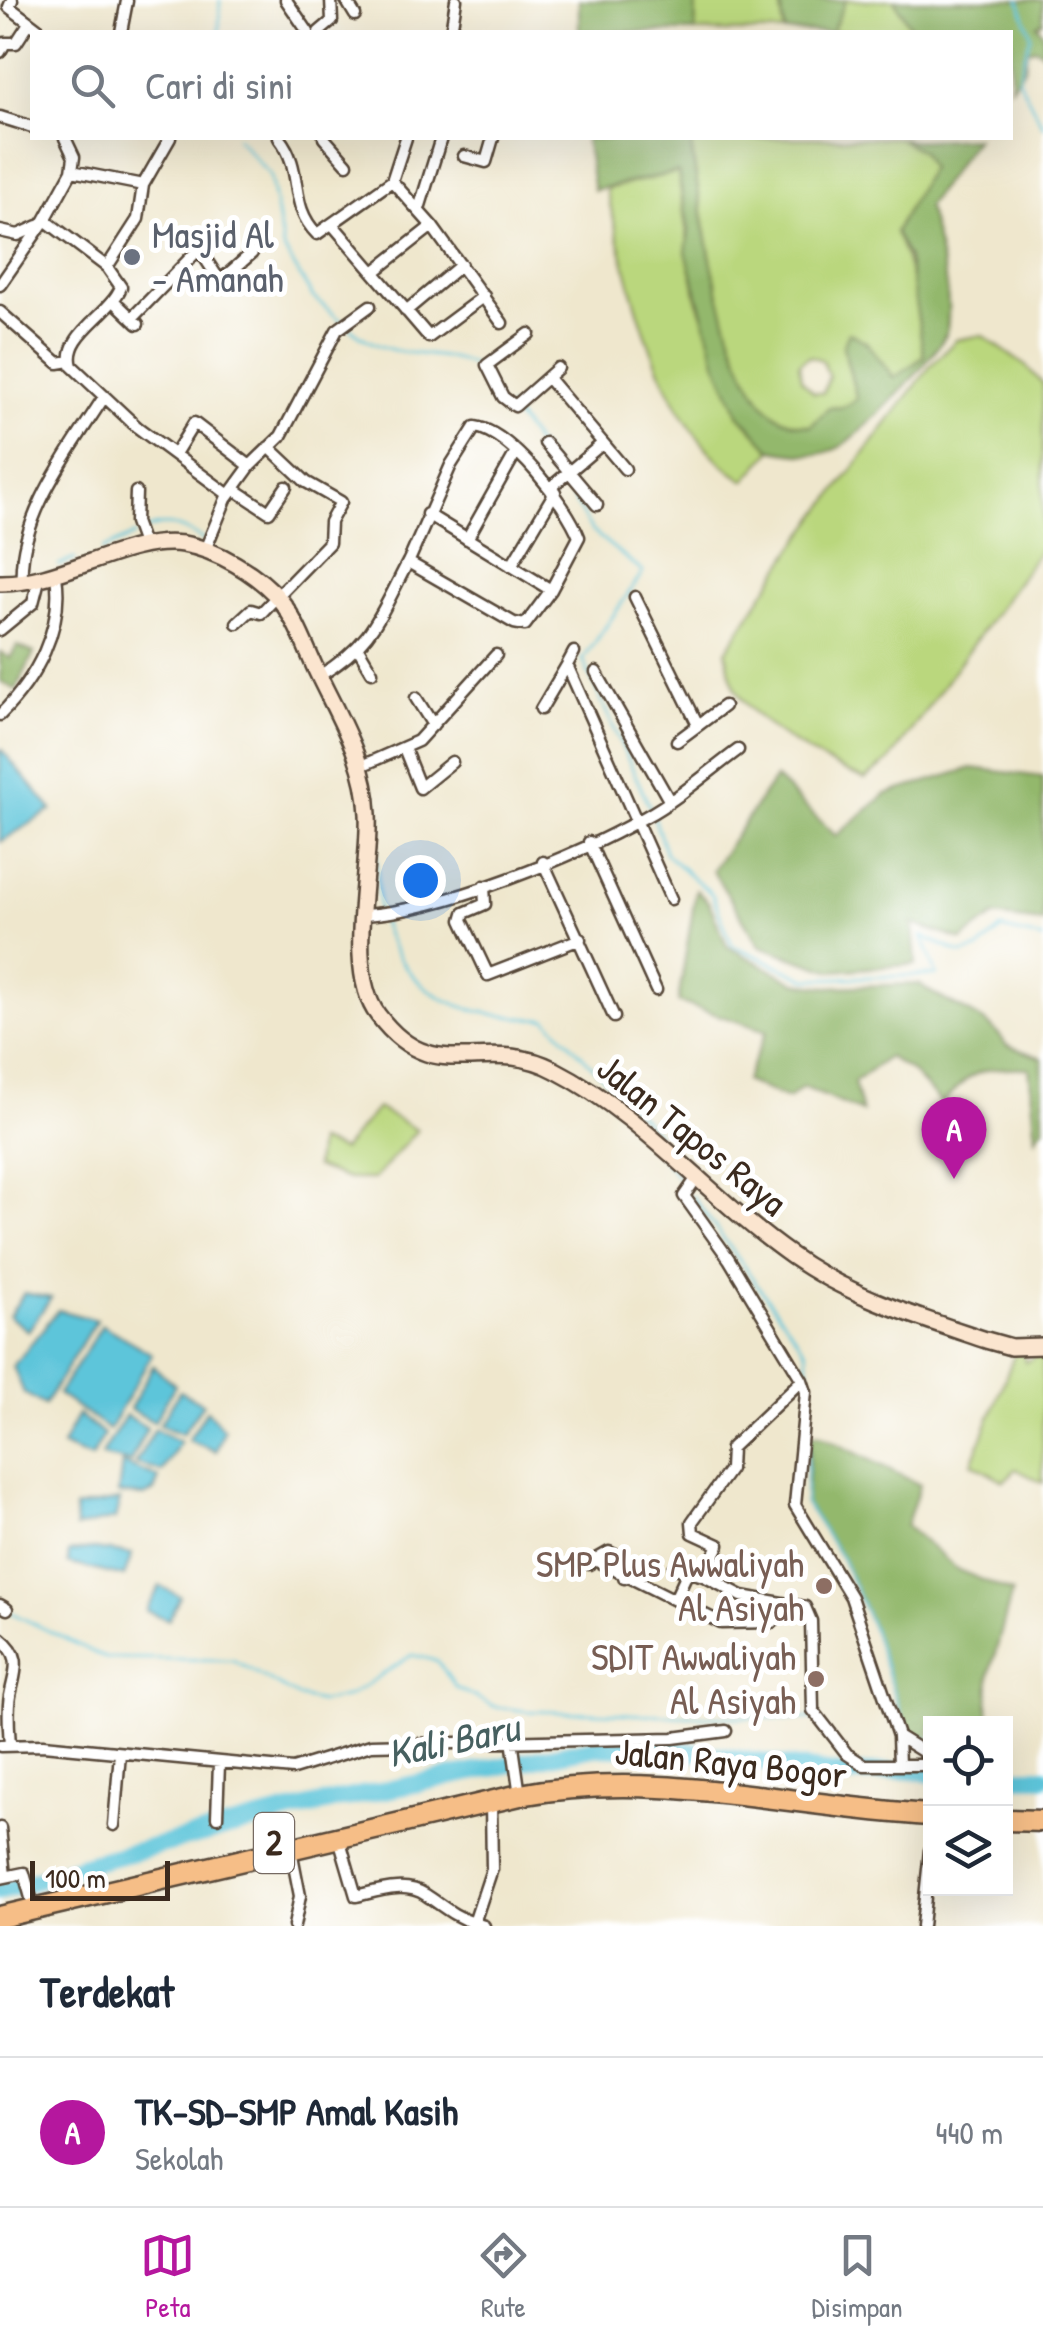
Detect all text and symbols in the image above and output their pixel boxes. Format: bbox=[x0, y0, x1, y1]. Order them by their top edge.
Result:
search box bbox=[30, 30, 1013, 140]
icon: search bbox=[65, 58, 120, 113]
text: Cari di sini bbox=[145, 59, 294, 111]
place label: Masjid Al - Amanah bbox=[152, 208, 283, 304]
marker: Masjid Al - Amanah bbox=[121, 246, 143, 268]
your location bbox=[395, 855, 446, 906]
street label: Jalan Tapos Raya bbox=[587, 1041, 799, 1227]
pin: A bbox=[922, 1096, 986, 1179]
place label: SMP Plus Awwaliyah Al Asiyah bbox=[536, 1537, 804, 1633]
marker: SMP Plus Awwaliyah Al Asiyah bbox=[813, 1575, 835, 1597]
place label: SDIT Awwaliyah Al Asiyah bbox=[591, 1630, 796, 1726]
marker: SDIT Awwaliyah Al Asiyah bbox=[805, 1668, 827, 1690]
water label: Kali Baru bbox=[382, 1698, 526, 1779]
map controls bbox=[923, 1716, 1013, 1896]
button: locate bbox=[923, 1716, 1013, 1806]
street label: Jalan Raya Bogor bbox=[612, 1724, 850, 1800]
button: layers bbox=[923, 1806, 1013, 1896]
road number: 2 bbox=[254, 1813, 294, 1873]
scale bar bbox=[30, 1856, 170, 1900]
text: 100 m bbox=[45, 1859, 106, 1897]
text: Terdekat bbox=[40, 1963, 174, 2020]
text: TK-SD-SMP Amal Kasih bbox=[135, 2085, 458, 2137]
text: A bbox=[65, 2111, 80, 2154]
text: 440 m bbox=[936, 2111, 1003, 2154]
text: Sekolah bbox=[135, 2137, 223, 2180]
tab: Peta bbox=[140, 2228, 195, 2326]
tab: Rute bbox=[476, 2228, 531, 2326]
tab: Disimpan bbox=[811, 2228, 903, 2326]

